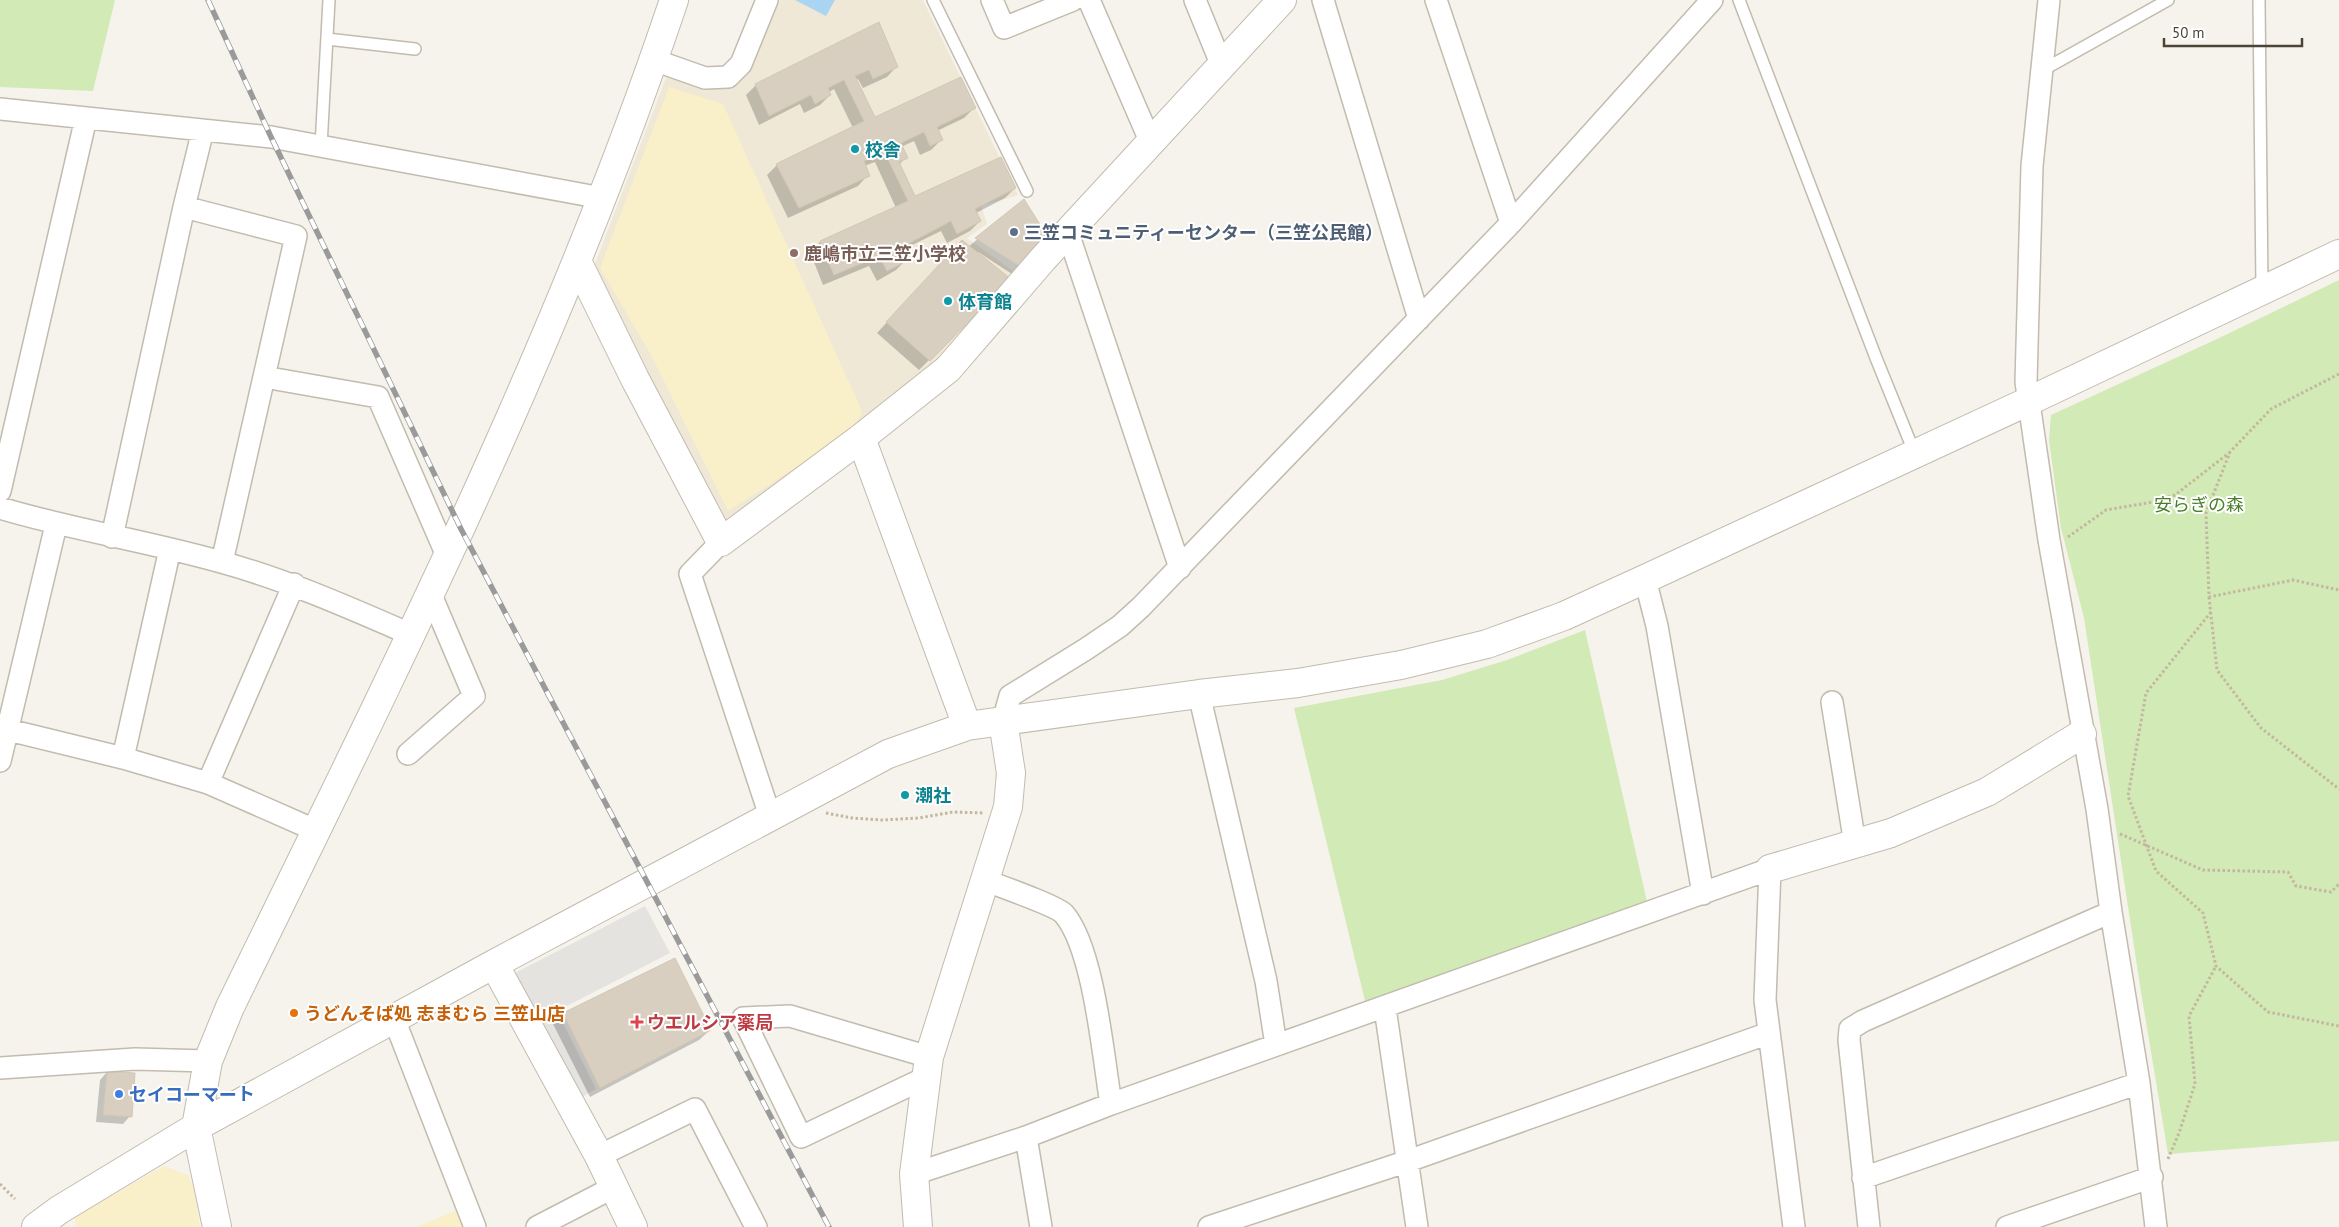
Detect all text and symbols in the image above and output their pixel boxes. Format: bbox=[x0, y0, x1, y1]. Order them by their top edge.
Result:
scale bar bbox=[2164, 15, 2302, 47]
text: 50 m bbox=[2172, 23, 2205, 42]
place label: 校舎 bbox=[865, 138, 901, 161]
marker: 校舎 bbox=[849, 143, 861, 155]
place label: 三笠コミュニティーセンター（三笠公民館） bbox=[1024, 221, 1383, 244]
marker: 三笠コミュニティーセンター（三笠公民館） bbox=[1008, 226, 1020, 238]
place label: 鹿嶋市立三笠小学校 bbox=[804, 242, 966, 265]
marker: 鹿嶋市立三笠小学校 bbox=[788, 247, 800, 259]
place label: 体育館 bbox=[958, 290, 1012, 313]
marker: 体育館 bbox=[942, 295, 954, 307]
park label: 安らぎの森 bbox=[2154, 493, 2244, 516]
place label: 潮社 bbox=[915, 784, 951, 807]
marker: 潮社 bbox=[899, 789, 911, 801]
place label: うどんそば処 志まむら 三笠山店 bbox=[304, 1002, 565, 1025]
marker: うどんそば処 志まむら 三笠山店 bbox=[288, 1007, 300, 1019]
place label: ウエルシア薬局 bbox=[647, 1011, 773, 1034]
marker: ウエルシア薬局 bbox=[631, 1016, 643, 1028]
place label: セイコーマート bbox=[129, 1083, 255, 1106]
marker: セイコーマート bbox=[113, 1088, 125, 1100]

